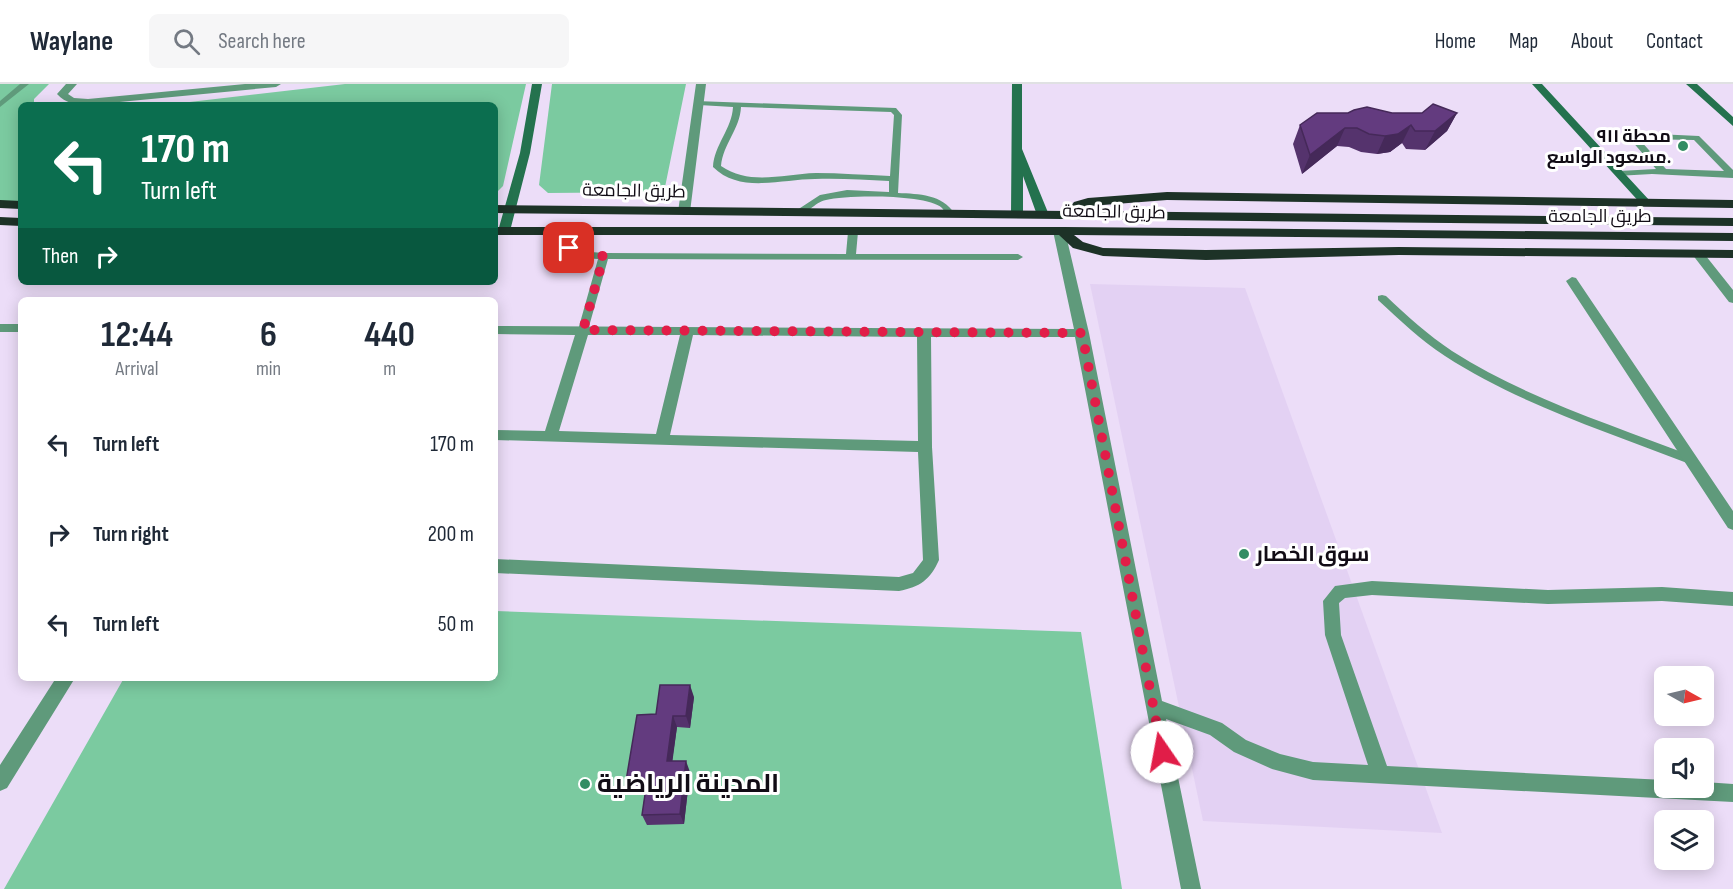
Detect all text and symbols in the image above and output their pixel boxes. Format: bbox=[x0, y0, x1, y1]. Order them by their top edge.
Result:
search box bbox=[149, 14, 569, 68]
text: Waylane bbox=[30, 25, 113, 58]
icon: search bbox=[170, 25, 203, 58]
text: Search here bbox=[218, 28, 306, 55]
text: Home bbox=[1435, 29, 1476, 54]
text: Map bbox=[1509, 29, 1538, 54]
text: About bbox=[1571, 29, 1613, 54]
text: Contact bbox=[1646, 29, 1703, 54]
text: 170 m bbox=[141, 124, 230, 175]
icon: left bbox=[42, 126, 120, 204]
place label: محطة ٩١١ مسعود الواسع. bbox=[1547, 126, 1671, 169]
marker: محطة ٩١١ مسعود الواسع. bbox=[1676, 139, 1690, 153]
text: Turn left bbox=[141, 175, 217, 207]
street label: طريق الجامعة bbox=[582, 180, 686, 203]
street label: طريق الجامعة bbox=[1062, 201, 1166, 224]
street label: طريق الجامعة bbox=[1548, 206, 1652, 228]
pin bbox=[543, 222, 594, 273]
icon: arrive bbox=[552, 231, 585, 264]
icon: right bbox=[90, 240, 123, 273]
text: Then bbox=[42, 243, 78, 270]
text: 12:44 bbox=[101, 314, 173, 357]
text: 6 bbox=[260, 314, 277, 357]
text: 440 bbox=[364, 314, 415, 357]
text: Arrival bbox=[116, 357, 159, 381]
text: min bbox=[256, 357, 281, 381]
text: m bbox=[383, 357, 396, 381]
icon: left bbox=[42, 428, 75, 461]
text: Turn left bbox=[93, 431, 159, 458]
text: 170 m bbox=[430, 431, 474, 458]
icon: right bbox=[42, 518, 75, 551]
text: Turn right bbox=[93, 521, 169, 548]
text: 200 m bbox=[428, 521, 474, 548]
place label: سوق الخصار bbox=[1255, 542, 1369, 567]
marker: سوق الخصار bbox=[1237, 547, 1251, 561]
icon: left bbox=[42, 608, 75, 641]
text: Turn left bbox=[93, 611, 159, 638]
text: 50 m bbox=[438, 611, 474, 638]
north arrow bbox=[1654, 666, 1714, 726]
map controls bbox=[1654, 666, 1714, 870]
position arrow bbox=[1130, 720, 1194, 784]
button: sound bbox=[1654, 738, 1714, 798]
place label: المدينة الرياضية bbox=[597, 769, 779, 800]
marker: المدينة الرياضية bbox=[578, 777, 592, 791]
button: layers bbox=[1654, 810, 1714, 870]

